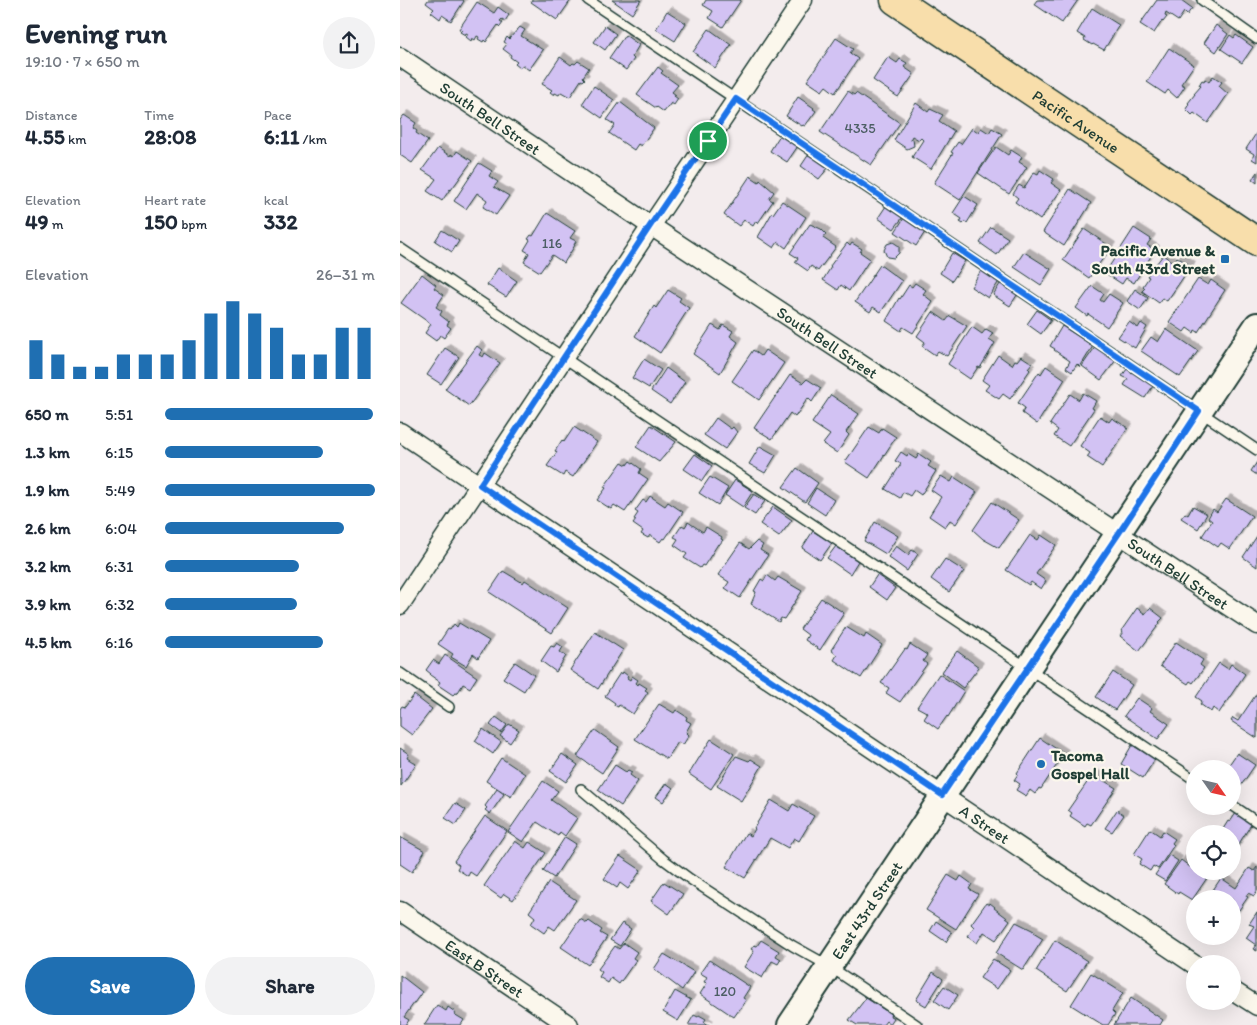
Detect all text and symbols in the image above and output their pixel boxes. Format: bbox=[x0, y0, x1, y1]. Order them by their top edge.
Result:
text: Evening run bbox=[25, 16, 167, 50]
button: share bbox=[323, 17, 375, 69]
text: 19:10 · 7 × 650 m bbox=[25, 52, 140, 71]
street label: South Bell Street bbox=[436, 78, 544, 159]
street label: Pacific Avenue bbox=[1029, 86, 1123, 157]
text: Distance bbox=[25, 107, 77, 124]
text: Time bbox=[144, 107, 174, 124]
text: Pace bbox=[264, 107, 292, 124]
pin bbox=[687, 120, 729, 162]
house number: 4335 bbox=[844, 120, 876, 137]
text: 4.55 bbox=[25, 124, 65, 149]
text: 28:08 bbox=[144, 124, 196, 149]
text: 6:11 bbox=[264, 124, 299, 149]
icon: arrive bbox=[694, 127, 722, 155]
text: km bbox=[65, 131, 87, 148]
text: /km bbox=[299, 131, 327, 148]
text: Elevation bbox=[25, 192, 81, 209]
text: Heart rate bbox=[144, 192, 206, 209]
text: kcal bbox=[264, 192, 289, 209]
text: 49 bbox=[25, 209, 49, 234]
text: 150 bbox=[144, 209, 178, 234]
text: 332 bbox=[264, 209, 298, 234]
text: m bbox=[49, 216, 64, 233]
text: bpm bbox=[178, 216, 207, 233]
house number: 116 bbox=[542, 235, 562, 252]
place label: Pacific Avenue & South 43rd Street bbox=[1092, 241, 1216, 278]
marker: Pacific Avenue & South 43rd Street bbox=[1219, 253, 1231, 265]
text: Elevation bbox=[25, 265, 89, 284]
text: 26–31 m bbox=[316, 265, 375, 284]
street label: South Bell Street bbox=[773, 303, 881, 383]
text: 650 m bbox=[25, 405, 69, 424]
text: 5:51 bbox=[105, 405, 133, 424]
text: 1.3 km bbox=[25, 443, 70, 462]
text: 6:15 bbox=[105, 443, 133, 462]
text: 1.9 km bbox=[25, 481, 69, 500]
text: 5:49 bbox=[105, 481, 135, 500]
text: 2.6 km bbox=[25, 519, 71, 538]
text: 6:04 bbox=[105, 519, 137, 538]
street label: South Bell Street bbox=[1124, 534, 1232, 614]
text: 3.2 km bbox=[25, 557, 71, 576]
text: 6:31 bbox=[105, 557, 134, 576]
text: 3.9 km bbox=[25, 595, 71, 614]
text: 6:32 bbox=[105, 595, 135, 614]
text: 4.5 km bbox=[25, 633, 72, 652]
text: 6:16 bbox=[105, 633, 133, 652]
place label: Tacoma Gospel Hall bbox=[1050, 746, 1130, 784]
marker: Tacoma Gospel Hall bbox=[1035, 758, 1047, 770]
north arrow bbox=[1186, 760, 1241, 815]
map controls bbox=[1186, 760, 1241, 1010]
street label: A Street bbox=[956, 801, 1013, 848]
button: locate bbox=[1186, 825, 1241, 880]
street label: East 43rd Street bbox=[828, 858, 906, 963]
button: + bbox=[1186, 890, 1241, 945]
street label: East B Street bbox=[441, 935, 527, 1002]
button: − bbox=[1186, 955, 1241, 1010]
button: Save bbox=[25, 957, 195, 1015]
button: Share bbox=[205, 957, 375, 1015]
house number: 120 bbox=[714, 983, 736, 1000]

